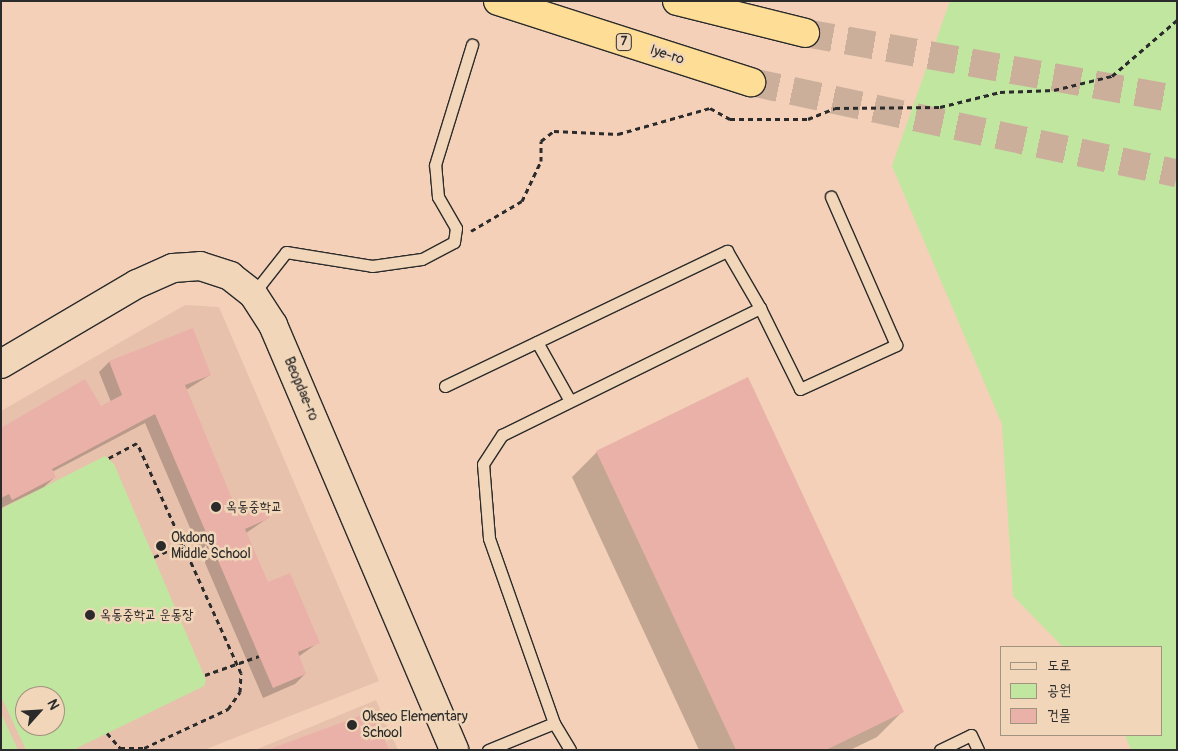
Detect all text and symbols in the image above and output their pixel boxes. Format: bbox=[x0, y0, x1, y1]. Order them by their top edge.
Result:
road number: 7 bbox=[615, 32, 633, 52]
street label: Iye-ro bbox=[648, 42, 686, 68]
street label: Beopdae-ro bbox=[280, 355, 322, 423]
place label: 옥동중학교 bbox=[226, 499, 282, 515]
marker: 옥동중학교 bbox=[210, 501, 222, 513]
place label: Okdong Middle School bbox=[171, 530, 251, 562]
marker: Okdong Middle School bbox=[155, 540, 167, 552]
place label: 옥동중학교 운동장 bbox=[100, 607, 193, 623]
marker: 옥동중학교 운동장 bbox=[84, 609, 96, 621]
legend bbox=[1000, 646, 1163, 736]
text: 도로 bbox=[1047, 656, 1071, 675]
text: 공원 bbox=[1047, 681, 1071, 700]
north arrow bbox=[15, 686, 65, 736]
text: N bbox=[43, 697, 63, 713]
text: 건물 bbox=[1047, 706, 1071, 725]
place label: Okseo Elementary School bbox=[362, 709, 468, 742]
marker: Okseo Elementary School bbox=[346, 719, 358, 731]

